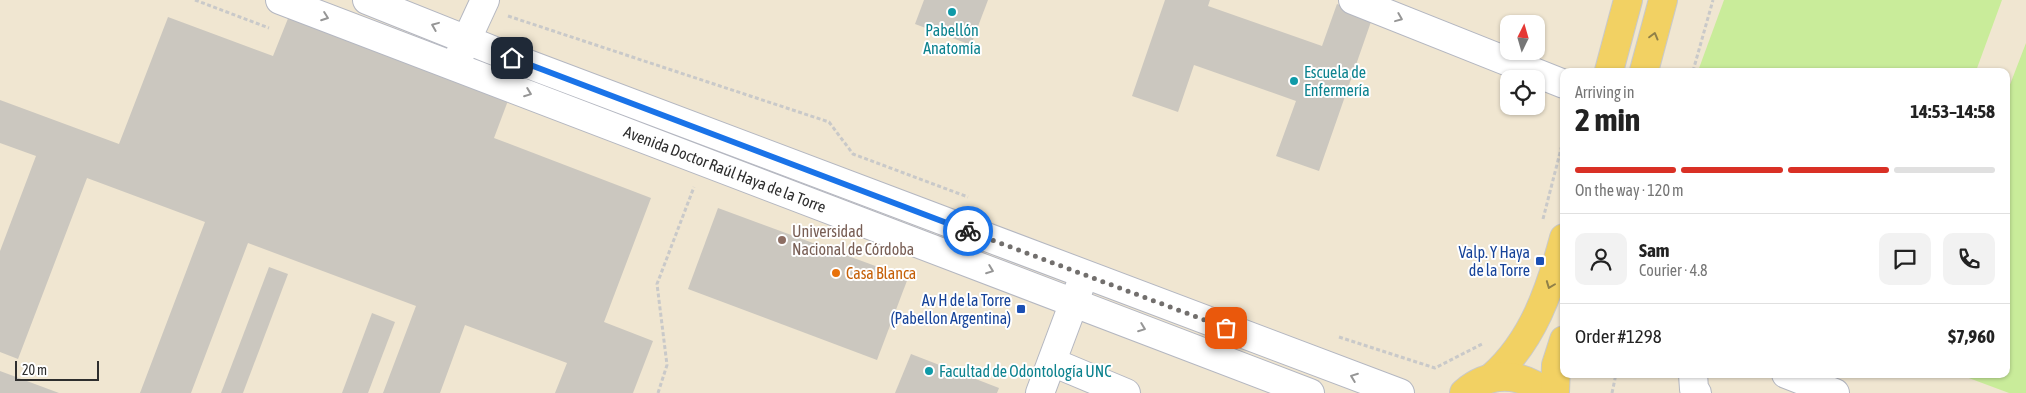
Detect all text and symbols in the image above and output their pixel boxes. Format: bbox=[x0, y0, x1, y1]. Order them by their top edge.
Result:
marker: Pabellón Anatomía bbox=[946, 6, 958, 18]
one-way arrow bbox=[321, 11, 329, 21]
one-way arrow bbox=[1394, 12, 1402, 22]
north arrow bbox=[1500, 15, 1545, 60]
map controls bbox=[1500, 15, 1545, 115]
place label: Pabellón Anatomía bbox=[923, 21, 981, 57]
one-way arrow bbox=[431, 22, 440, 32]
one-way arrow bbox=[1648, 32, 1658, 40]
pin bbox=[491, 37, 533, 79]
icon: home bbox=[498, 44, 526, 72]
place label: Escuela de Enfermería bbox=[1304, 63, 1370, 99]
button: locate bbox=[1500, 70, 1545, 115]
marker: Escuela de Enfermería bbox=[1288, 75, 1300, 87]
text: Arriving in bbox=[1575, 83, 1635, 101]
one-way arrow bbox=[523, 88, 531, 98]
text: 14:53–14:58 bbox=[1910, 100, 1995, 122]
text: 2 min bbox=[1575, 101, 1640, 138]
street label: Avenida Doctor Raúl Haya de la Torre bbox=[621, 122, 829, 217]
text: On the way · 120 m bbox=[1575, 181, 1684, 199]
courier bbox=[943, 206, 993, 256]
icon: bike bbox=[954, 217, 982, 245]
place label: Universidad Nacional de Córdoba bbox=[792, 222, 914, 258]
button: person bbox=[1575, 233, 1627, 285]
button: chat bbox=[1879, 233, 1931, 285]
button: phone bbox=[1943, 233, 1995, 285]
marker: Universidad Nacional de Córdoba bbox=[776, 234, 788, 246]
text: Sam bbox=[1639, 239, 1670, 261]
place label: Valp. Y Haya de la Torre bbox=[1458, 243, 1530, 279]
marker: Valp. Y Haya de la Torre bbox=[1534, 255, 1546, 267]
text: Courier · 4.8 bbox=[1639, 261, 1708, 279]
place label: Casa Blanca bbox=[846, 264, 916, 282]
one-way arrow bbox=[985, 264, 994, 274]
marker: Casa Blanca bbox=[830, 267, 842, 279]
one-way arrow bbox=[1546, 280, 1556, 288]
place label: Av H de la Torre (Pabellon Argentina) bbox=[891, 291, 1011, 328]
marker: Av H de la Torre (Pabellon Argentina) bbox=[1015, 303, 1027, 315]
pin bbox=[1205, 307, 1247, 349]
icon: bag bbox=[1212, 314, 1240, 342]
one-way arrow bbox=[1137, 323, 1145, 333]
text: Order #1298 bbox=[1575, 325, 1662, 347]
text: $7,960 bbox=[1948, 325, 1995, 347]
scale bar bbox=[15, 358, 99, 381]
text: 20 m bbox=[22, 362, 47, 378]
place label: Facultad de Odontología UNC bbox=[939, 362, 1111, 381]
marker: Facultad de Odontología UNC bbox=[923, 365, 935, 377]
one-way arrow bbox=[1350, 373, 1359, 383]

